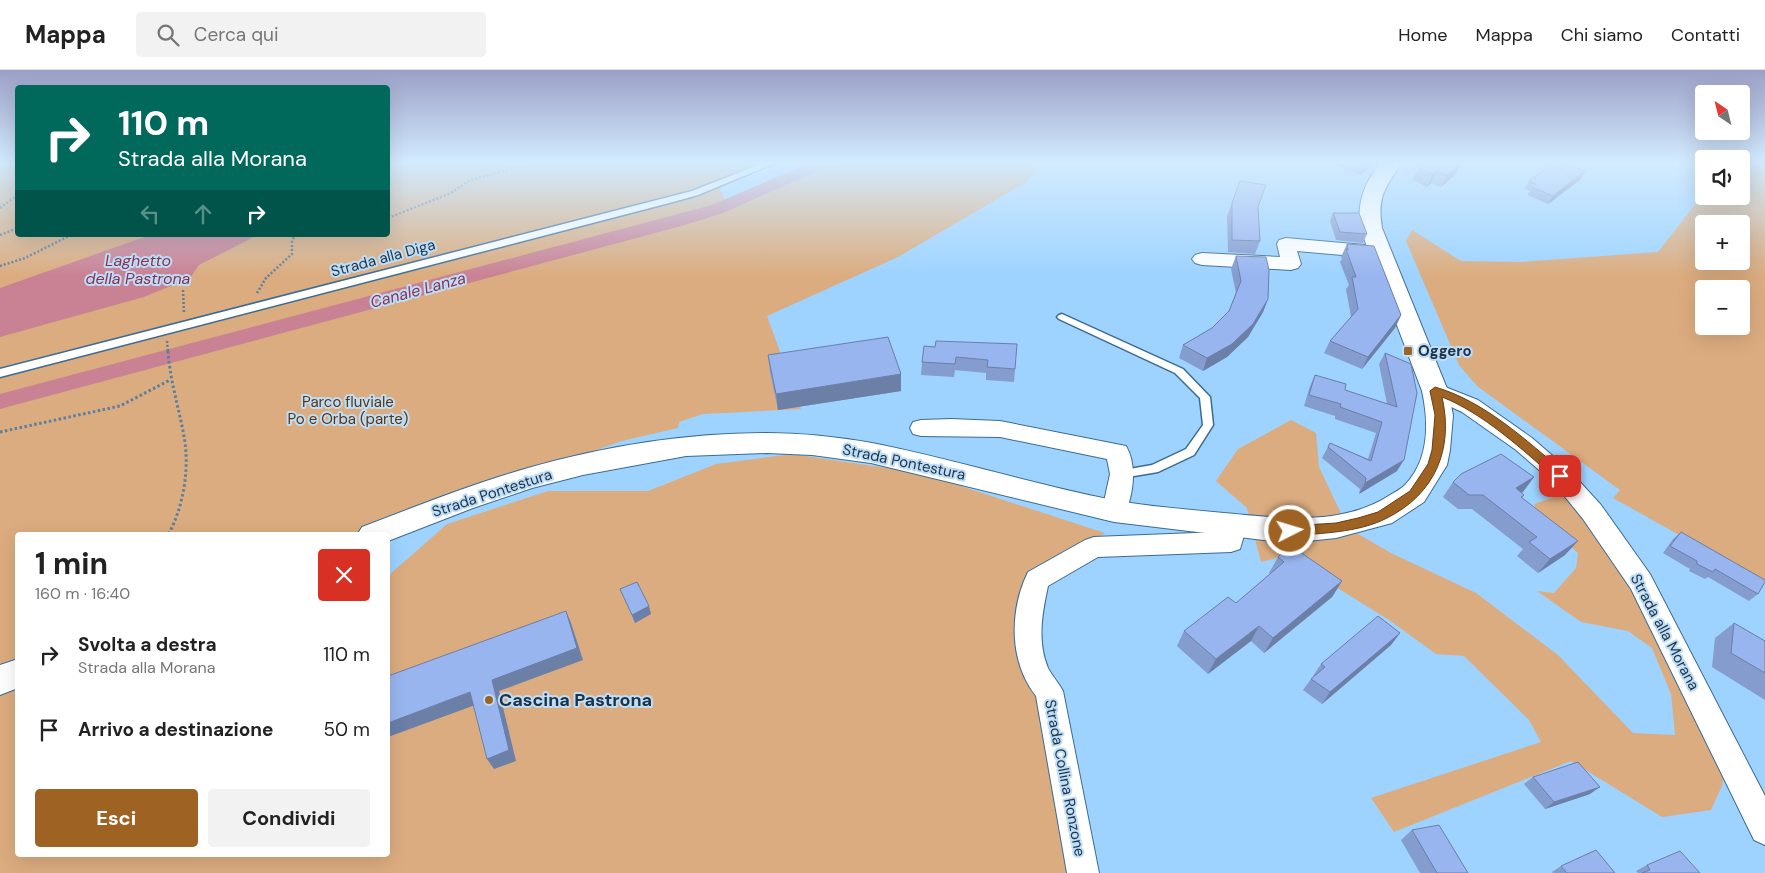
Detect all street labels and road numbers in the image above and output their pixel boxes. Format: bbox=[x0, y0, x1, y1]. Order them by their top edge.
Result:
street label: Strada alla Diga bbox=[329, 234, 437, 282]
street label: Strada Pontestura bbox=[841, 439, 967, 485]
street label: Strada Pontestura bbox=[429, 464, 555, 522]
street label: Strada alla Morana bbox=[1626, 570, 1704, 694]
street label: Strada Collina Ronzone bbox=[1040, 698, 1090, 858]

